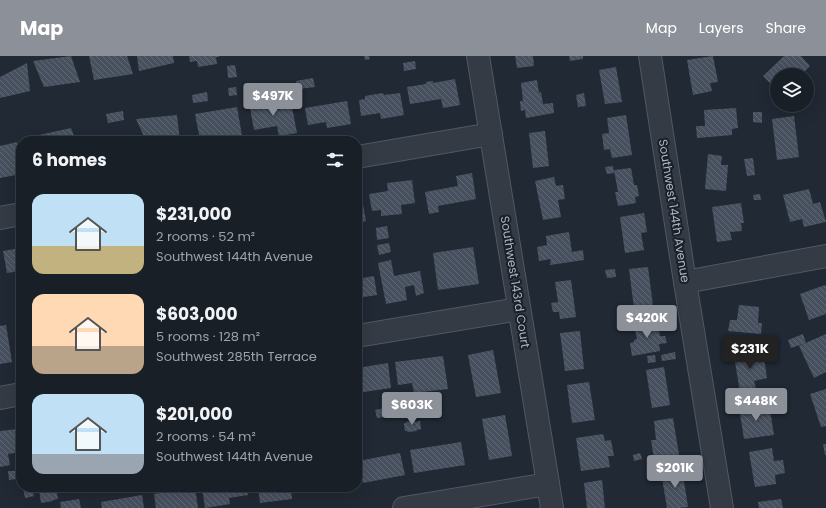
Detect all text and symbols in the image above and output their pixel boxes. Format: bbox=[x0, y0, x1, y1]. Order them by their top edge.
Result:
text: Map bbox=[20, 15, 63, 42]
text: Map bbox=[646, 18, 677, 38]
text: Layers bbox=[699, 18, 743, 38]
text: Share bbox=[765, 18, 806, 38]
map controls bbox=[770, 68, 814, 112]
button: layers bbox=[770, 68, 814, 112]
pin: $497K bbox=[245, 83, 301, 117]
text: $497K bbox=[252, 86, 294, 105]
street label: Southwest 144th Avenue bbox=[655, 138, 694, 284]
text: 6 homes bbox=[32, 148, 107, 172]
icon: filters bbox=[324, 149, 346, 171]
text: $231,000 bbox=[156, 202, 232, 226]
icon: home bbox=[64, 210, 112, 258]
street label: Southwest 143rd Court bbox=[497, 215, 534, 349]
text: 2 rooms · 52 m² bbox=[156, 227, 255, 246]
text: Southwest 144th Avenue bbox=[156, 247, 313, 266]
text: $603,000 bbox=[156, 302, 238, 326]
pin: $420K bbox=[619, 305, 675, 339]
text: $420K bbox=[626, 308, 668, 327]
icon: home bbox=[64, 310, 112, 358]
text: 5 rooms · 128 m² bbox=[156, 327, 260, 346]
pin: $231K bbox=[722, 336, 778, 370]
text: $231K bbox=[731, 339, 769, 358]
text: Southwest 285th Terrace bbox=[156, 347, 317, 366]
pin: $448K bbox=[728, 388, 784, 422]
text: $448K bbox=[734, 391, 778, 410]
pin: $603K bbox=[384, 392, 440, 426]
text: $603K bbox=[391, 395, 433, 414]
text: $201,000 bbox=[156, 402, 233, 426]
icon: home bbox=[64, 410, 112, 458]
text: 2 rooms · 54 m² bbox=[156, 427, 256, 446]
text: Southwest 144th Avenue bbox=[156, 447, 313, 466]
pin: $201K bbox=[647, 455, 703, 489]
text: $201K bbox=[656, 458, 694, 477]

